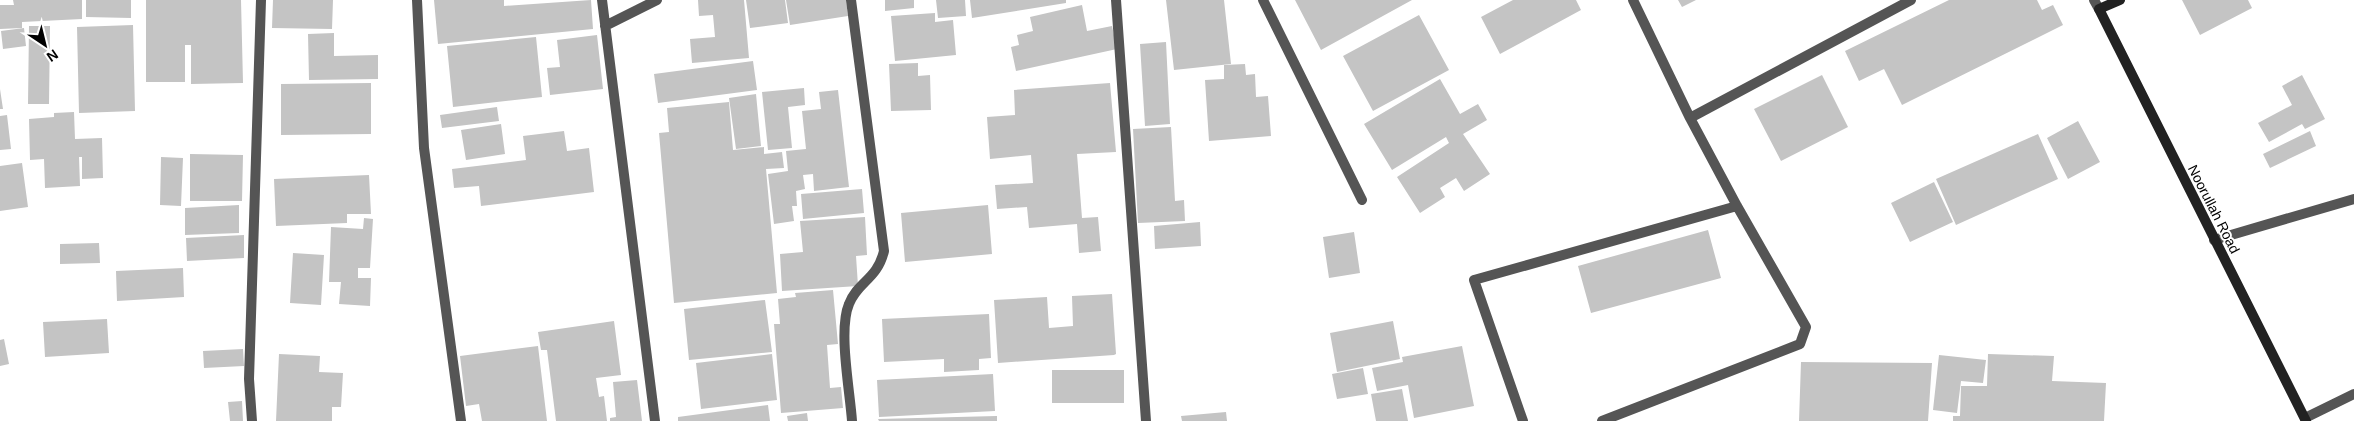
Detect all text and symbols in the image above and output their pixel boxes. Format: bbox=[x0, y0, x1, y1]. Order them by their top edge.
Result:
north arrow bbox=[20, 20, 70, 70]
text: N bbox=[44, 46, 61, 65]
street label: Noorullah Road bbox=[2185, 162, 2243, 256]

